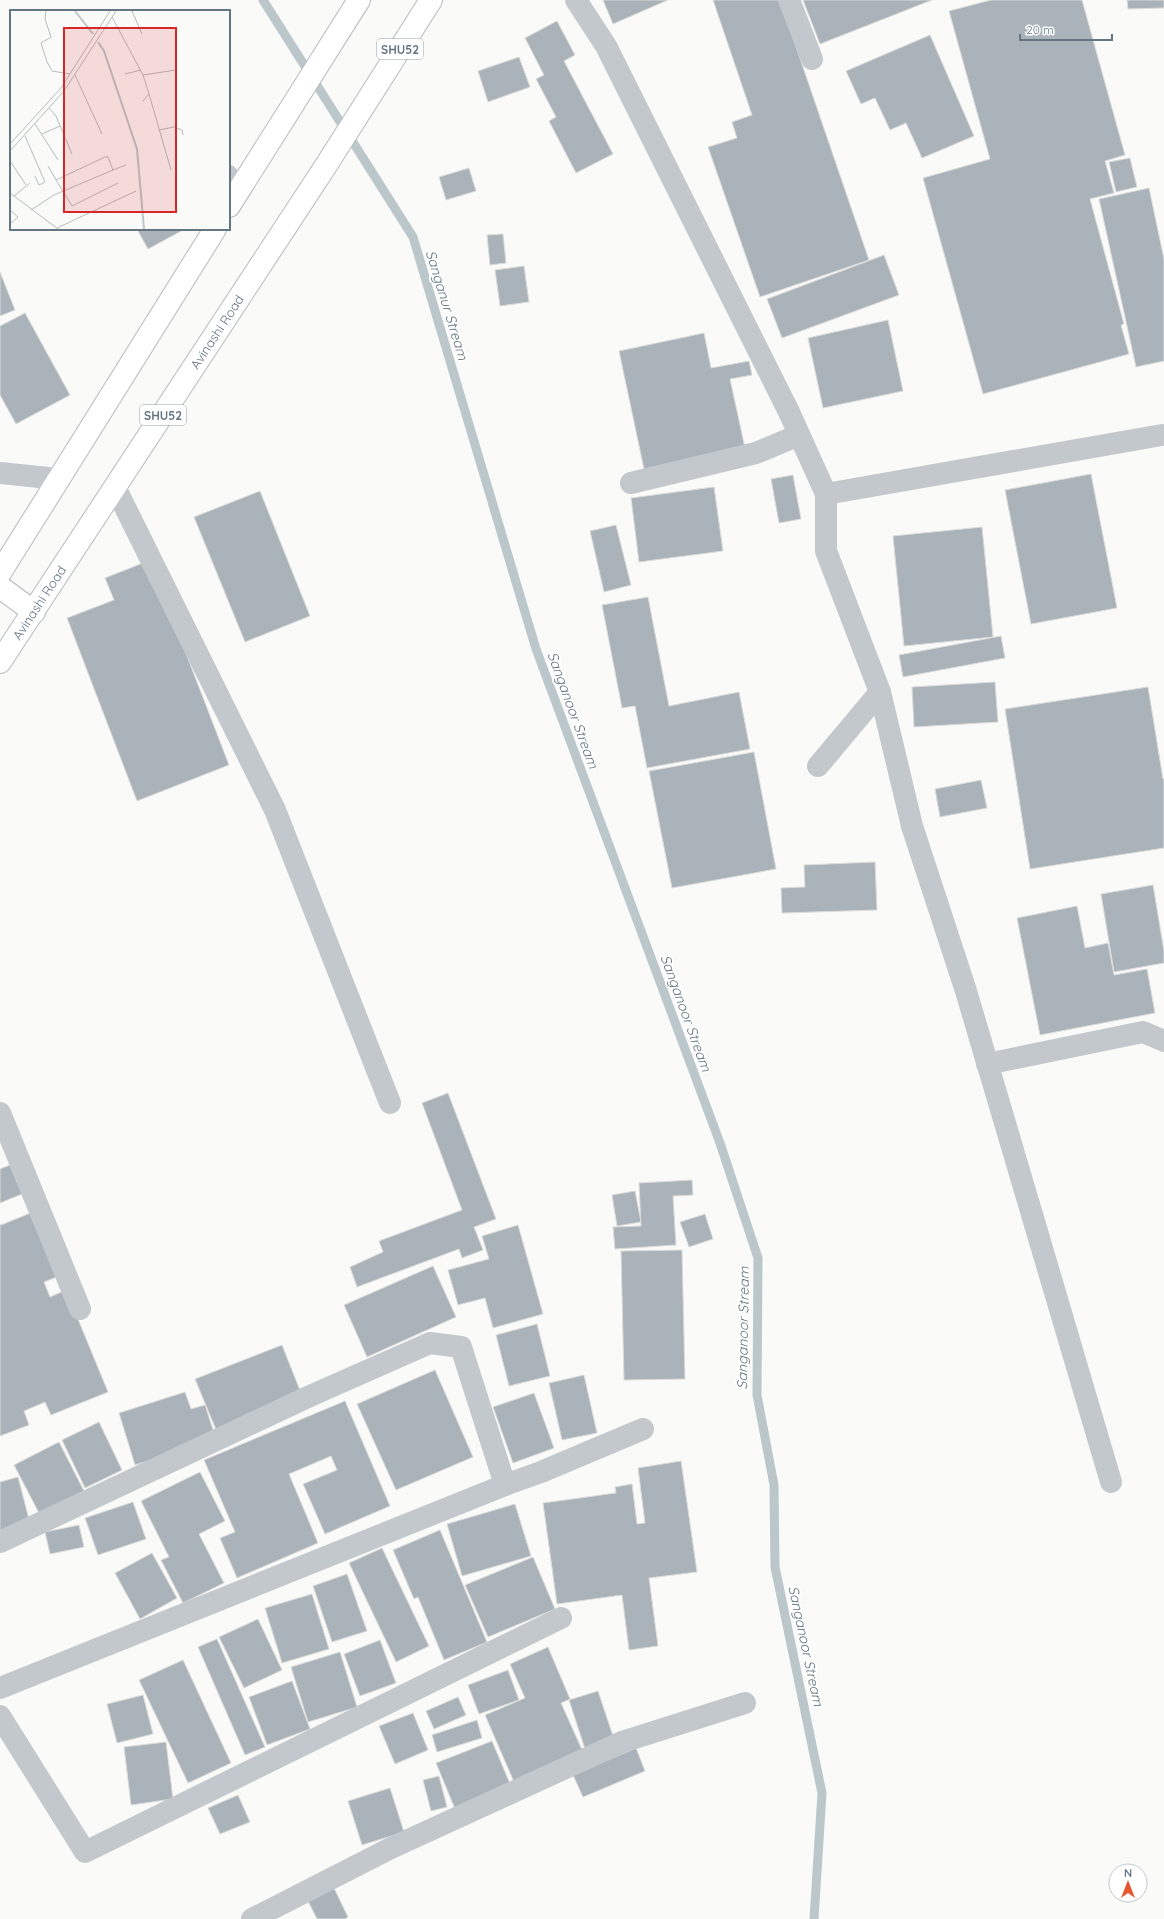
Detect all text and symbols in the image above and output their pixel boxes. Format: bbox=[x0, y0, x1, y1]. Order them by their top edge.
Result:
inset map bbox=[10, 10, 230, 230]
scale bar bbox=[1020, 16, 1112, 42]
text: 20 m bbox=[1026, 22, 1054, 37]
road number: SHU52 bbox=[377, 39, 423, 59]
water label: Sanganur Stream bbox=[422, 248, 472, 362]
street label: Avinashi Road bbox=[187, 292, 247, 372]
road number: SHU52 bbox=[140, 405, 186, 425]
street label: Avinashi Road bbox=[9, 563, 69, 643]
water label: Sanganoor Stream bbox=[544, 649, 603, 771]
water label: Sanganoor Stream bbox=[657, 952, 716, 1074]
water label: Sanganoor Stream bbox=[733, 1266, 753, 1390]
water label: Sanganoor Stream bbox=[784, 1584, 828, 1708]
north arrow bbox=[1108, 1863, 1148, 1903]
text: N bbox=[1124, 1866, 1132, 1880]

